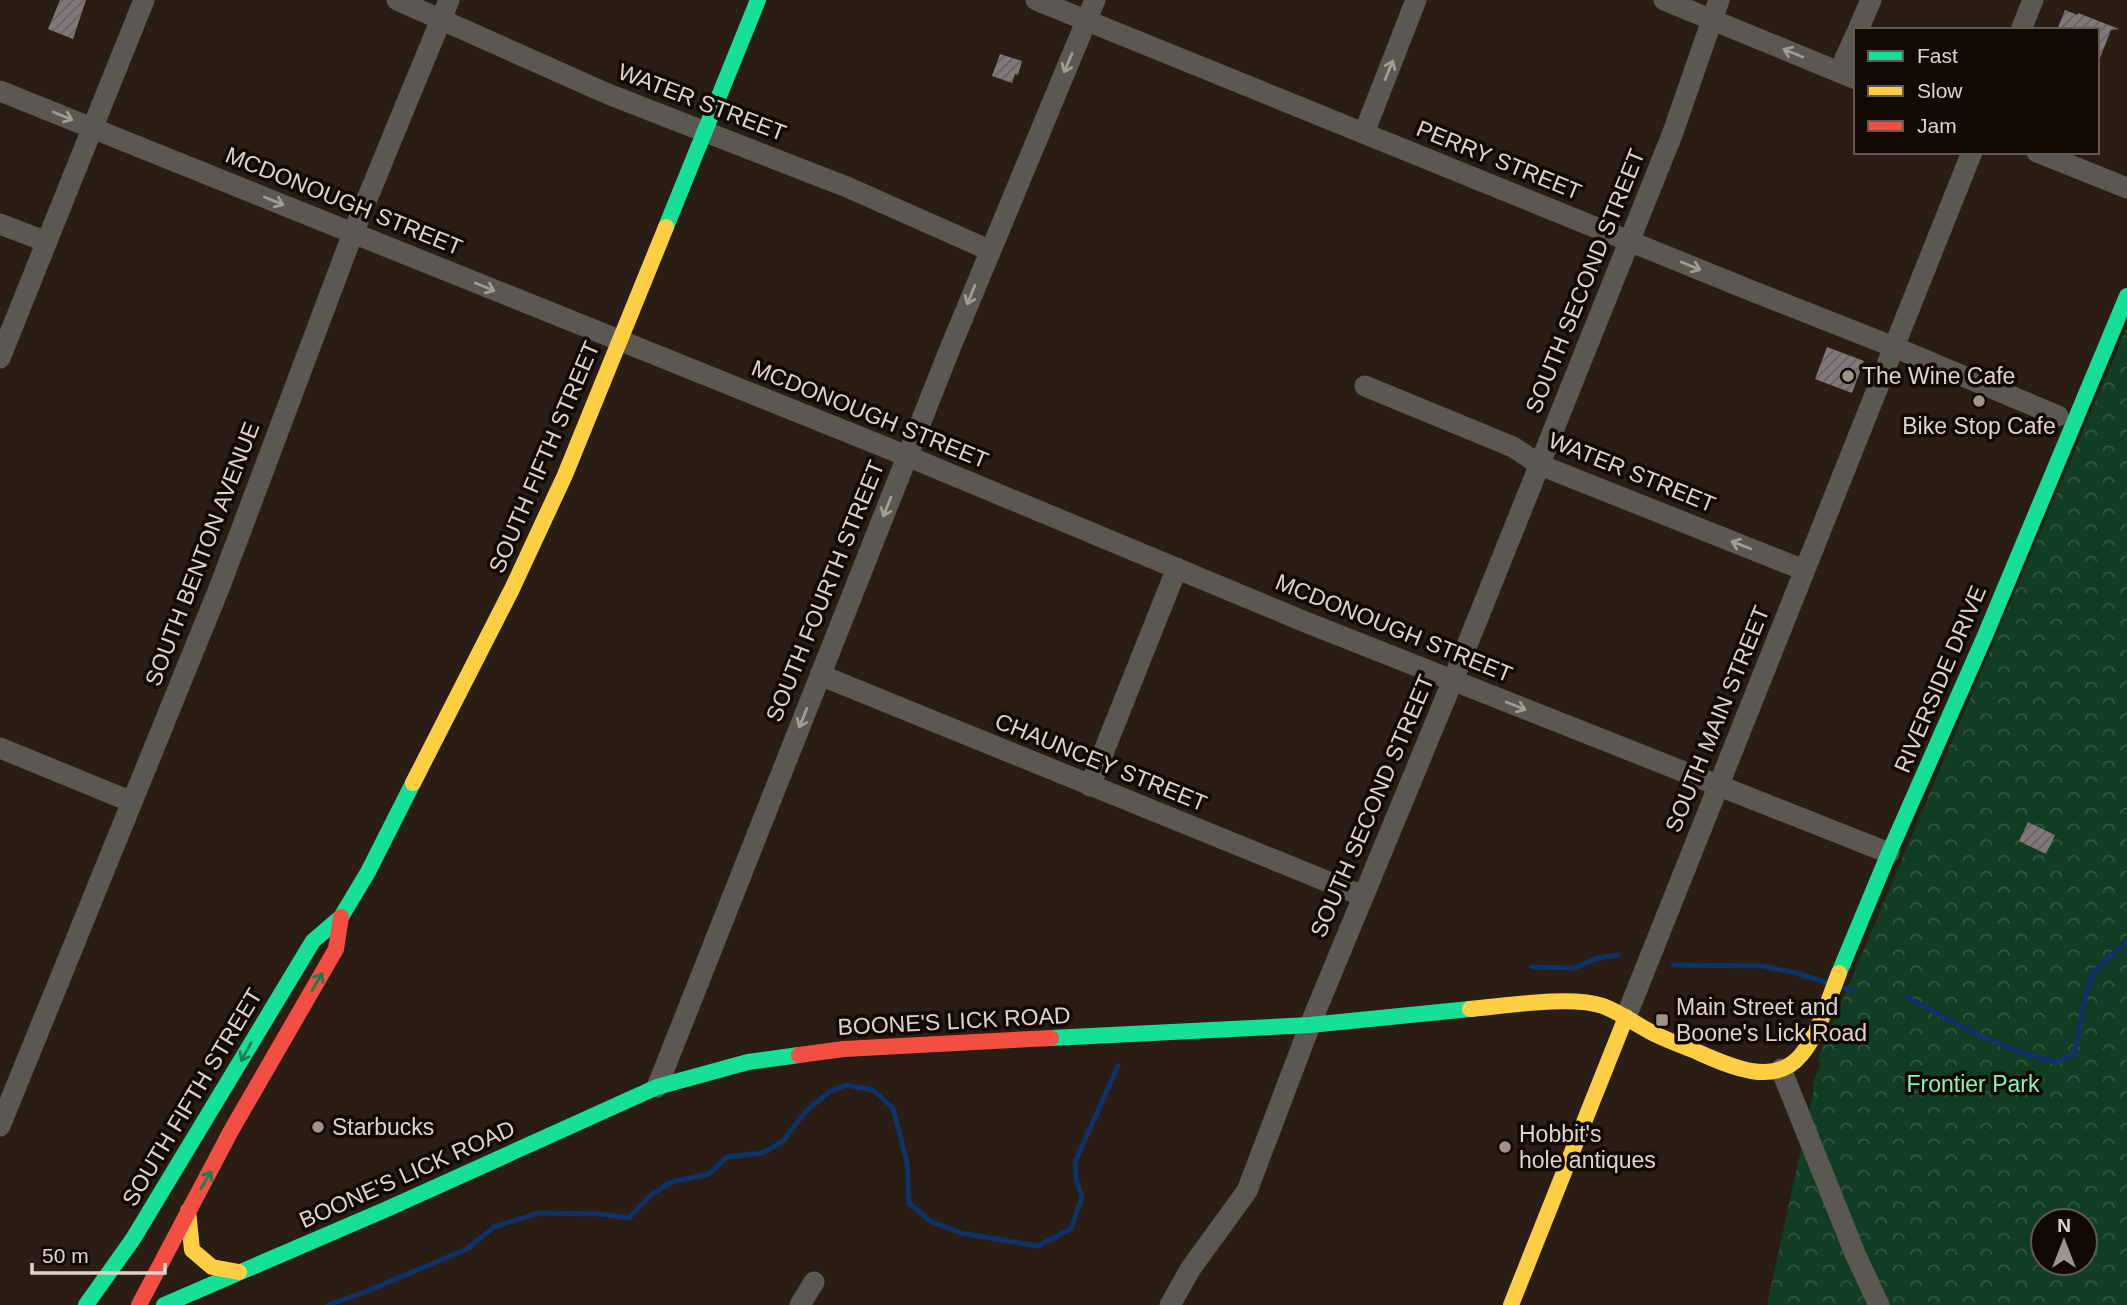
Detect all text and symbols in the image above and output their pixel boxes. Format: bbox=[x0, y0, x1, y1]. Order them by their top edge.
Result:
legend bbox=[1854, 28, 2099, 154]
text: Fast bbox=[1917, 44, 1958, 67]
one-way arrow bbox=[1782, 45, 1804, 58]
one-way arrow bbox=[1061, 52, 1074, 73]
street label: WATER STREET bbox=[614, 58, 790, 146]
one-way arrow bbox=[1383, 59, 1396, 81]
text: Slow bbox=[1917, 79, 1963, 102]
one-way arrow bbox=[52, 110, 74, 123]
text: Jam bbox=[1917, 114, 1957, 137]
street label: PERRY STREET bbox=[1413, 115, 1585, 205]
street label: MCDONOUGH STREET bbox=[222, 142, 466, 260]
street label: SOUTH SECOND STREET bbox=[1520, 145, 1650, 417]
one-way arrow bbox=[263, 196, 285, 209]
one-way arrow bbox=[1679, 261, 1701, 274]
one-way arrow bbox=[474, 281, 495, 294]
one-way arrow bbox=[964, 284, 977, 306]
street label: SOUTH FIFTH STREET bbox=[483, 337, 605, 577]
street label: MCDONOUGH STREET bbox=[748, 355, 992, 473]
place label: The Wine Cafe bbox=[1862, 363, 2015, 389]
marker: The Wine Cafe bbox=[1840, 368, 1856, 384]
marker: Bike Stop Cafe bbox=[1971, 393, 1987, 409]
place label: Bike Stop Cafe bbox=[1902, 413, 2056, 439]
street label: SOUTH BENTON AVENUE bbox=[140, 418, 264, 690]
street label: WATER STREET bbox=[1545, 427, 1719, 517]
street label: SOUTH FOURTH STREET bbox=[761, 457, 889, 725]
one-way arrow bbox=[879, 495, 892, 517]
one-way arrow bbox=[1731, 538, 1752, 551]
street label: MCDONOUGH STREET bbox=[1272, 569, 1516, 687]
street label: RIVERSIDE DRIVE bbox=[1889, 582, 1991, 776]
street label: SOUTH MAIN STREET bbox=[1660, 602, 1774, 836]
street label: SOUTH SECOND STREET bbox=[1305, 671, 1439, 941]
one-way arrow bbox=[1505, 700, 1527, 713]
one-way arrow bbox=[796, 707, 809, 729]
street label: CHAUNCEY STREET bbox=[991, 708, 1211, 816]
one-way arrow bbox=[310, 972, 324, 992]
street label: SOUTH FIFTH STREET bbox=[117, 984, 267, 1210]
place label: Main Street and Boone's Lick Road bbox=[1676, 994, 1867, 1046]
street label: BOONE'S LICK ROAD bbox=[837, 1002, 1071, 1040]
marker: Main Street and Boone's Lick Road bbox=[1654, 1012, 1670, 1028]
one-way arrow bbox=[239, 1041, 253, 1061]
park label: Frontier Park bbox=[1907, 1071, 2040, 1097]
place label: Starbucks bbox=[332, 1114, 434, 1140]
street label: BOONE'S LICK ROAD bbox=[295, 1115, 519, 1233]
marker: Starbucks bbox=[310, 1119, 326, 1135]
place label: Hobbit's hole antiques bbox=[1519, 1121, 1656, 1173]
marker: Hobbit's hole antiques bbox=[1497, 1139, 1513, 1155]
one-way arrow bbox=[200, 1170, 213, 1191]
north arrow bbox=[2029, 1207, 2099, 1277]
text: N bbox=[2057, 1215, 2071, 1236]
scale bar bbox=[32, 1232, 164, 1276]
text: 50 m bbox=[42, 1244, 89, 1267]

